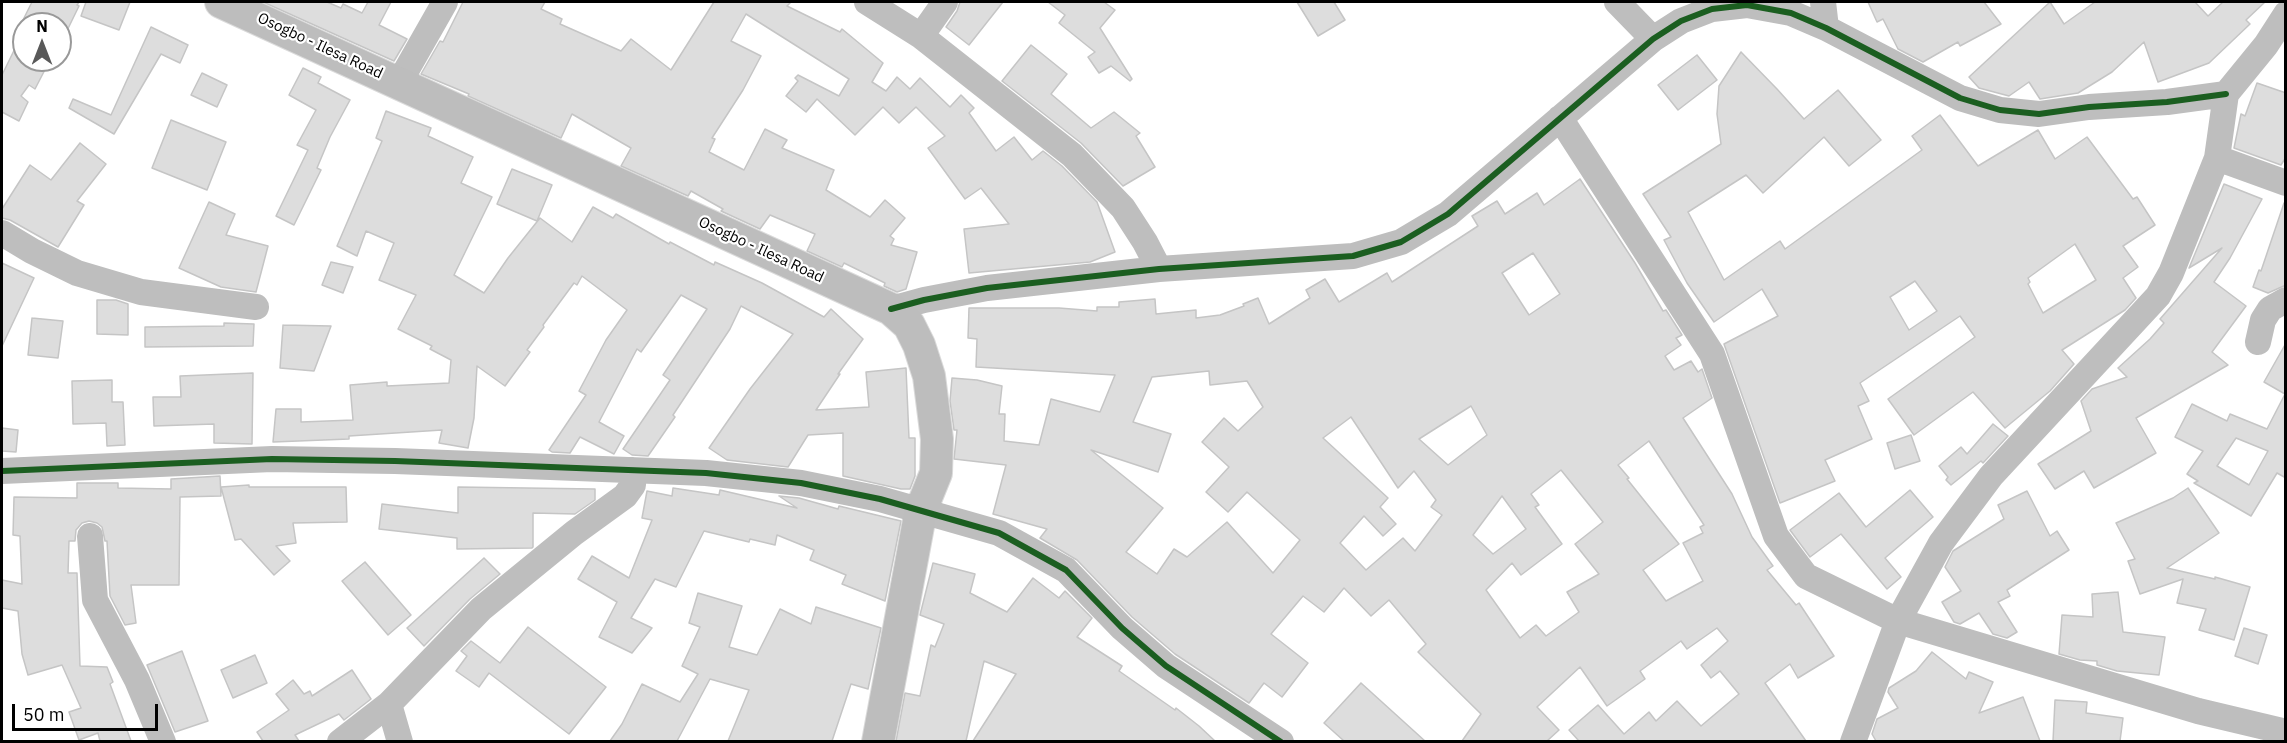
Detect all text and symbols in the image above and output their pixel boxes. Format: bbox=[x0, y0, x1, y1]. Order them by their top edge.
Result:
street label: Osogbo - Ilesa Road bbox=[255, 9, 385, 83]
north arrow bbox=[12, 12, 72, 72]
text: N bbox=[36, 16, 48, 36]
street label: Osogbo - Ilesa Road bbox=[696, 213, 826, 287]
scale bar bbox=[15, 692, 160, 730]
text: 50 m bbox=[23, 703, 65, 726]

